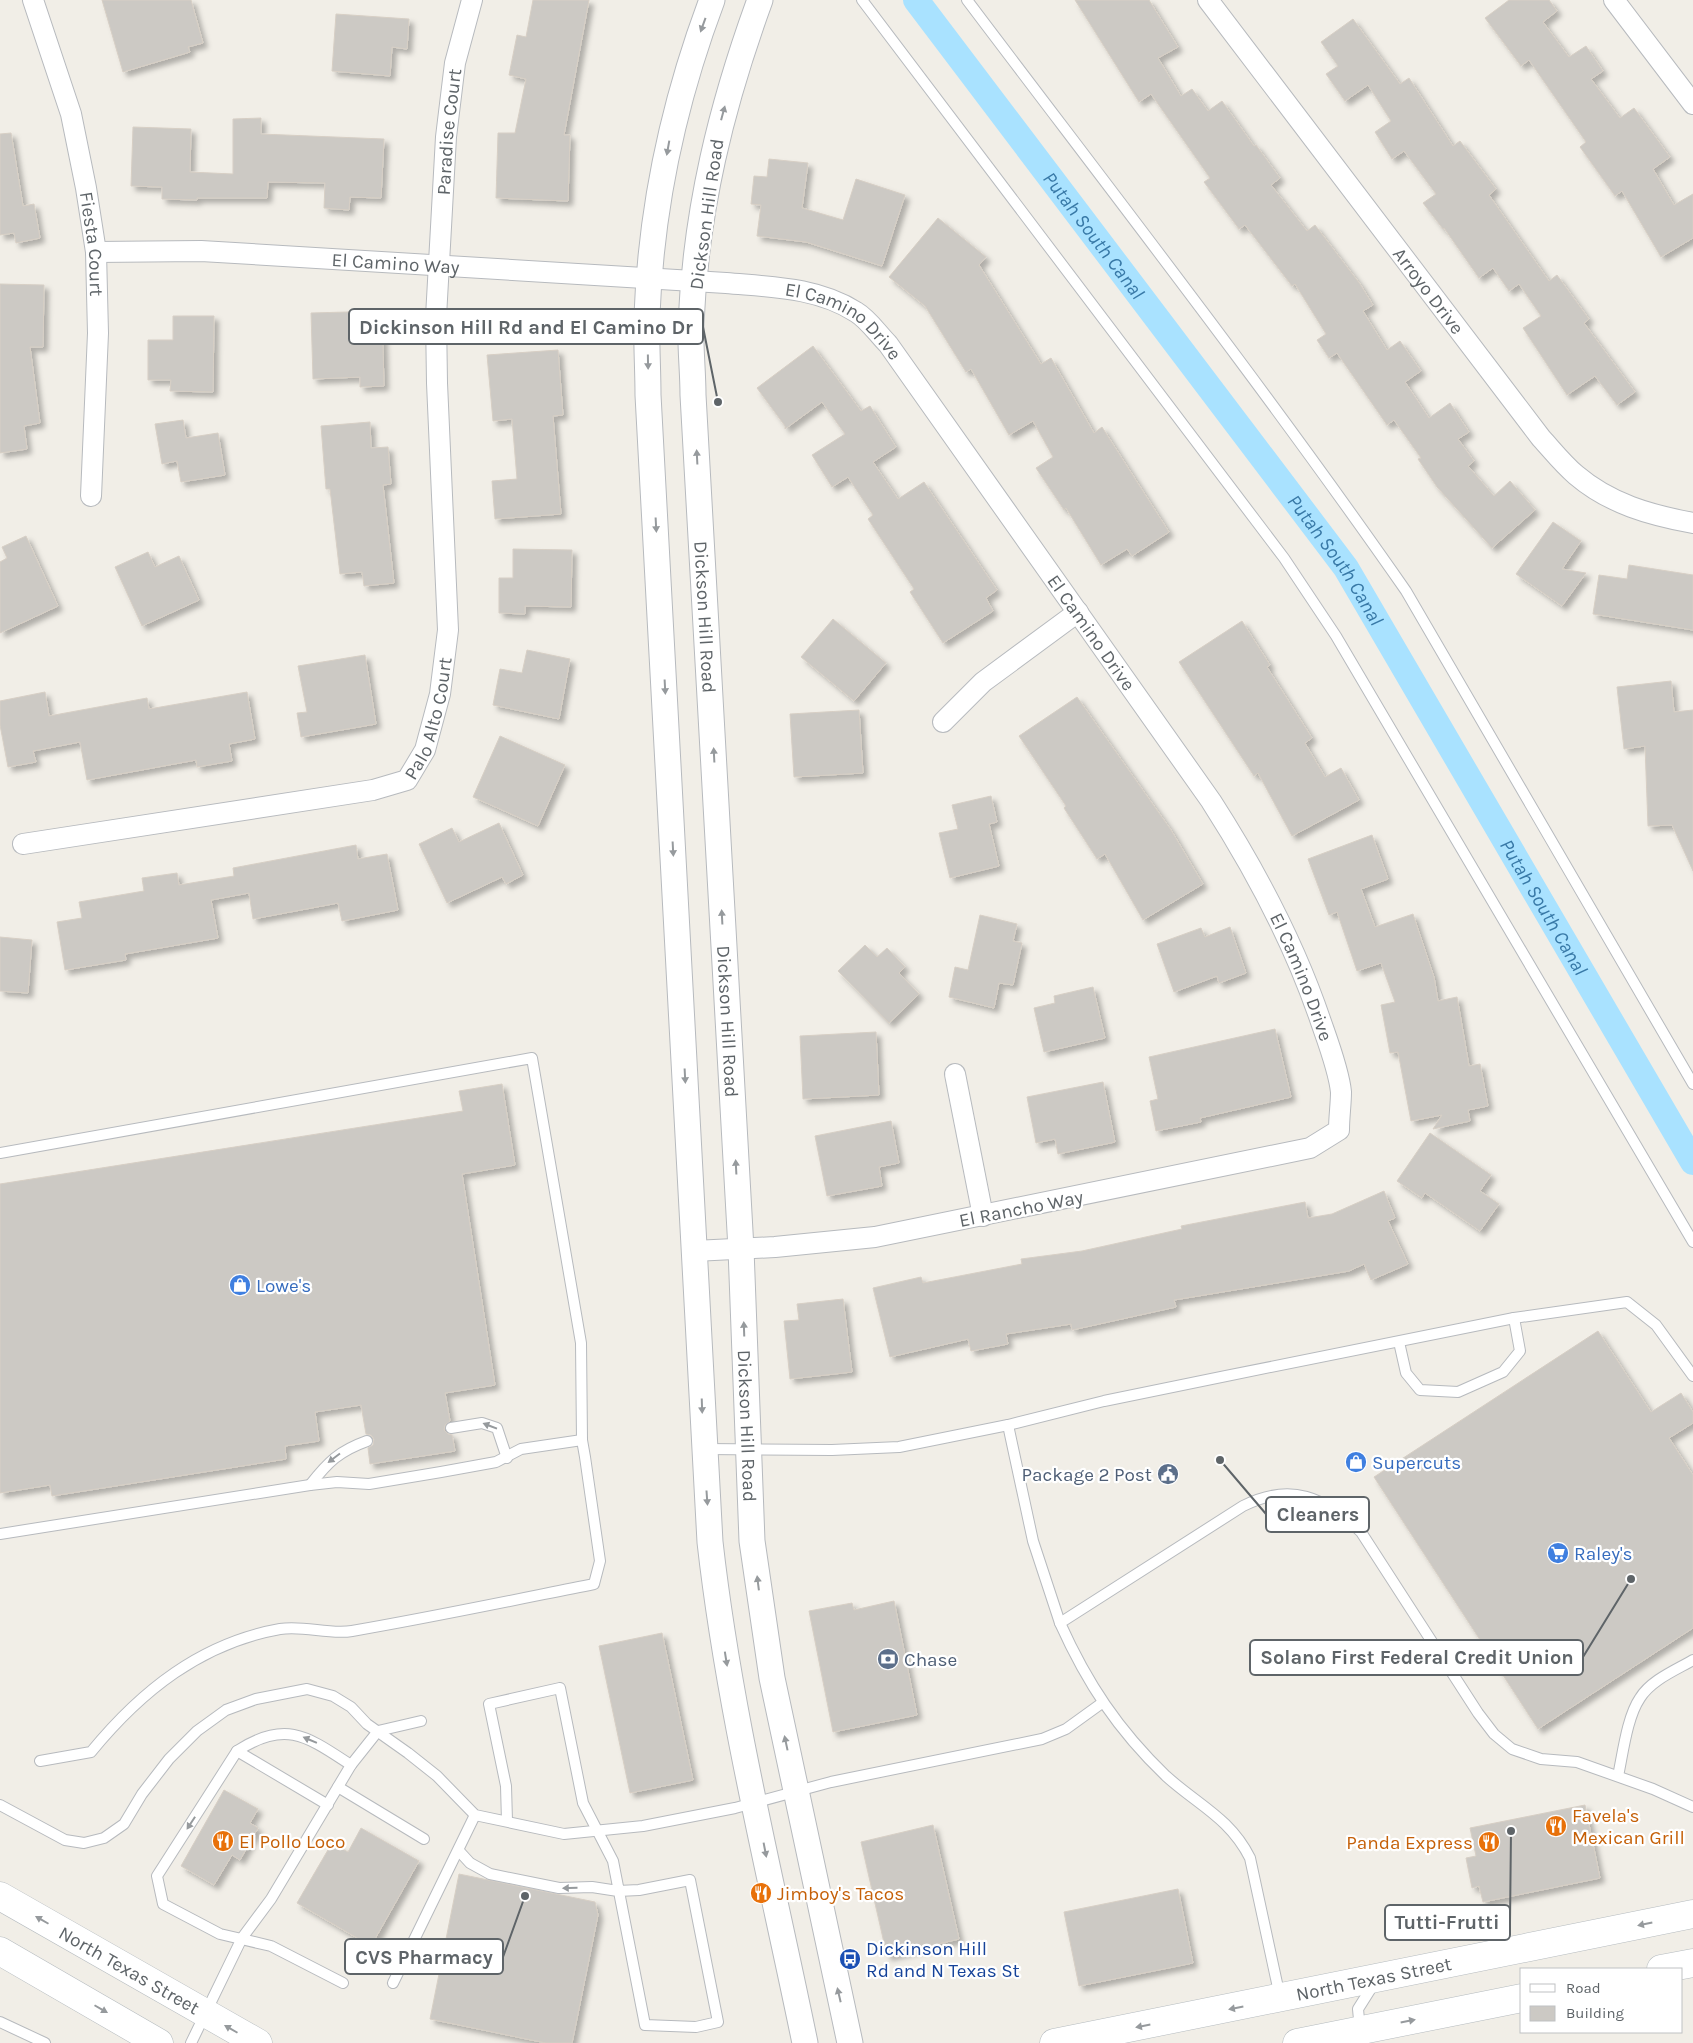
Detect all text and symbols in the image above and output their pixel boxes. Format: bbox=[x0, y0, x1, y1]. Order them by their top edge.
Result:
one-way arrow bbox=[699, 18, 707, 33]
street label: Paradise Court bbox=[433, 67, 466, 196]
one-way arrow bbox=[719, 105, 727, 120]
street label: Dickson Hill Road bbox=[685, 137, 728, 291]
one-way arrow bbox=[663, 140, 671, 156]
water label: Putah South Canal bbox=[1038, 167, 1149, 304]
street label: Fiesta Court bbox=[75, 190, 107, 296]
street label: Arroyo Drive bbox=[1388, 243, 1468, 339]
street label: El Camino Way bbox=[331, 249, 460, 279]
street label: El Camino Drive bbox=[783, 279, 906, 364]
callout: Dickinson Hill Rd and El Camino Dr bbox=[349, 309, 703, 344]
text: Dickinson Hill Rd and El Camino Dr bbox=[359, 316, 693, 339]
one-way arrow bbox=[644, 355, 652, 371]
one-way arrow bbox=[692, 449, 700, 465]
water label: Putah South Canal bbox=[1283, 490, 1388, 630]
one-way arrow bbox=[652, 517, 660, 533]
street label: Dickson Hill Road bbox=[689, 540, 720, 694]
street label: El Camino Drive bbox=[1042, 571, 1139, 695]
street label: Palo Alto Court bbox=[400, 656, 457, 784]
one-way arrow bbox=[661, 679, 669, 695]
one-way arrow bbox=[709, 747, 717, 763]
water label: Putah South Canal bbox=[1495, 835, 1592, 979]
one-way arrow bbox=[669, 841, 677, 857]
one-way arrow bbox=[718, 909, 726, 925]
street label: El Camino Drive bbox=[1265, 909, 1337, 1044]
street label: Dickson Hill Road bbox=[712, 945, 742, 1098]
one-way arrow bbox=[682, 1068, 690, 1084]
one-way arrow bbox=[732, 1159, 740, 1175]
street label: El Rancho Way bbox=[957, 1186, 1085, 1232]
shop icon: Lowe's bbox=[228, 1273, 252, 1297]
place label: Lowe's bbox=[256, 1275, 311, 1297]
one-way arrow bbox=[740, 1321, 748, 1337]
street label: Dickson Hill Road bbox=[733, 1349, 761, 1502]
one-way arrow bbox=[699, 1398, 707, 1414]
one-way arrow bbox=[482, 1422, 497, 1430]
shop icon: Supercuts bbox=[1344, 1450, 1368, 1474]
one-way arrow bbox=[328, 1452, 341, 1463]
place label: Supercuts bbox=[1372, 1452, 1461, 1474]
public building icon: Package 2 Post bbox=[1156, 1462, 1180, 1486]
place label: Package 2 Post bbox=[1022, 1464, 1152, 1486]
one-way arrow bbox=[703, 1490, 711, 1506]
callout: Cleaners bbox=[1266, 1497, 1369, 1532]
text: Cleaners bbox=[1277, 1503, 1359, 1526]
supermarket icon: Raley's bbox=[1546, 1541, 1570, 1565]
place label: Raley's bbox=[1574, 1543, 1633, 1565]
one-way arrow bbox=[754, 1575, 762, 1591]
callout: Solano First Federal Credit Union bbox=[1250, 1640, 1583, 1675]
text: Solano First Federal Credit Union bbox=[1260, 1646, 1574, 1669]
bank icon: Chase bbox=[876, 1647, 900, 1671]
place label: Chase bbox=[904, 1649, 957, 1671]
one-way arrow bbox=[722, 1651, 730, 1667]
one-way arrow bbox=[302, 1736, 317, 1745]
one-way arrow bbox=[782, 1736, 790, 1751]
place label: Favela's Mexican Grill bbox=[1572, 1805, 1685, 1849]
restaurant icon: Favela's Mexican Grill bbox=[1544, 1814, 1568, 1838]
one-way arrow bbox=[187, 1816, 196, 1829]
restaurant icon: El Pollo Loco bbox=[211, 1829, 235, 1853]
restaurant icon: Panda Express bbox=[1477, 1830, 1501, 1854]
place label: El Pollo Loco bbox=[239, 1831, 345, 1853]
place label: Panda Express bbox=[1346, 1832, 1473, 1854]
one-way arrow bbox=[761, 1842, 769, 1857]
restaurant icon: Jimboy's Tacos bbox=[749, 1881, 773, 1905]
place label: Jimboy's Tacos bbox=[777, 1883, 904, 1905]
one-way arrow bbox=[561, 1884, 577, 1892]
callout: Tutti-Frutti bbox=[1385, 1905, 1510, 1940]
text: Tutti-Frutti bbox=[1395, 1911, 1499, 1934]
one-way arrow bbox=[34, 1916, 49, 1924]
one-way arrow bbox=[1638, 1920, 1653, 1928]
street label: North Texas Street bbox=[55, 1922, 203, 2019]
place label: Dickinson Hill Rd and N Texas St bbox=[866, 1938, 1020, 1982]
callout: CVS Pharmacy bbox=[345, 1939, 503, 1974]
text: CVS Pharmacy bbox=[355, 1946, 493, 1969]
bus stop icon: Dickinson Hill Rd and N Texas St bbox=[838, 1947, 862, 1971]
street label: North Texas Street bbox=[1294, 1953, 1453, 2006]
legend bbox=[1520, 1968, 1683, 2033]
text: Road bbox=[1566, 1979, 1601, 1997]
one-way arrow bbox=[835, 1988, 843, 2003]
one-way arrow bbox=[1228, 2004, 1243, 2012]
text: Building bbox=[1566, 2004, 1624, 2022]
one-way arrow bbox=[94, 2005, 107, 2014]
one-way arrow bbox=[1400, 2017, 1415, 2025]
one-way arrow bbox=[1136, 2022, 1151, 2030]
one-way arrow bbox=[224, 2025, 239, 2033]

